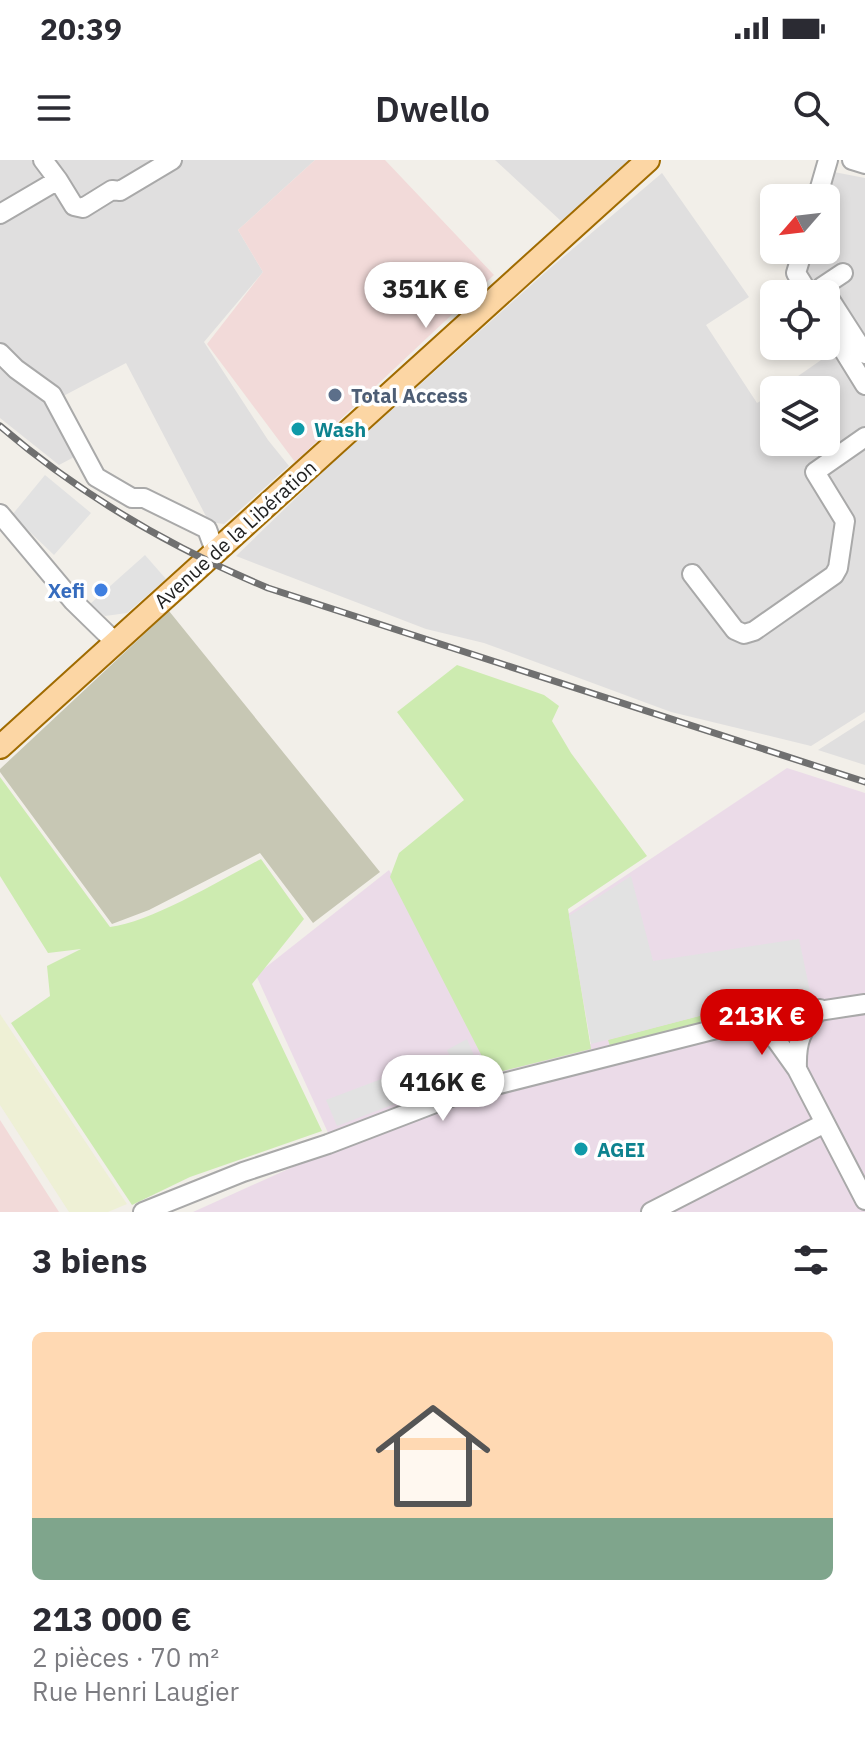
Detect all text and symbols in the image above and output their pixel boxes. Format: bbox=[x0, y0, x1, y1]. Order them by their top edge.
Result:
text: 20:39 bbox=[40, 9, 122, 48]
text: Dwello bbox=[375, 85, 490, 132]
icon: menu bbox=[32, 86, 76, 130]
icon: search bbox=[789, 86, 833, 130]
north arrow bbox=[760, 184, 840, 264]
map controls bbox=[760, 184, 840, 456]
pin: 351K € bbox=[361, 262, 491, 330]
text: 351K € bbox=[382, 271, 470, 305]
button: locate bbox=[760, 280, 840, 360]
button: layers bbox=[760, 376, 840, 456]
place label: Total Access bbox=[351, 382, 468, 409]
marker: Total Access bbox=[326, 386, 344, 404]
place label: Wash bbox=[314, 416, 366, 443]
marker: Wash bbox=[289, 420, 307, 438]
street label: Avenue de la Libération bbox=[148, 454, 322, 614]
place label: Xefi bbox=[48, 577, 85, 604]
marker: Xefi bbox=[92, 581, 110, 599]
pin: 213K € bbox=[697, 989, 827, 1057]
text: 213K € bbox=[718, 998, 806, 1032]
pin: 416K € bbox=[378, 1055, 508, 1123]
text: 416K € bbox=[399, 1064, 487, 1098]
place label: AGEI bbox=[597, 1136, 645, 1163]
marker: AGEI bbox=[572, 1140, 590, 1158]
text: 3 biens bbox=[32, 1238, 147, 1282]
icon: filters bbox=[789, 1238, 833, 1282]
icon: home bbox=[361, 1384, 505, 1528]
text: 213 000 € bbox=[32, 1596, 192, 1640]
text: 2 pièces · 70 m² bbox=[32, 1640, 219, 1674]
text: Rue Henri Laugier bbox=[32, 1674, 239, 1708]

